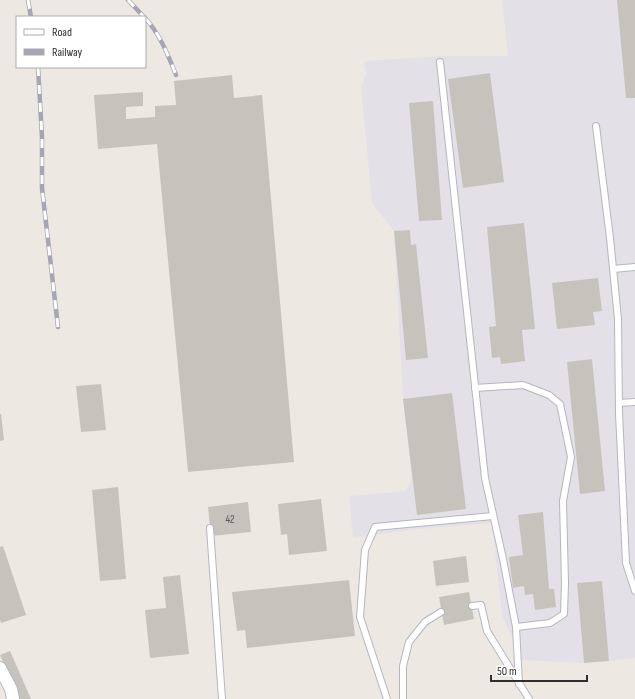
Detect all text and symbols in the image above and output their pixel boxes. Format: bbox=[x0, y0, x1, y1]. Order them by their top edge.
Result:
legend bbox=[16, 16, 146, 68]
text: Road bbox=[52, 25, 72, 40]
text: Railway bbox=[52, 45, 83, 60]
house number: 42 bbox=[225, 513, 235, 526]
scale bar bbox=[491, 657, 587, 683]
text: 50 m bbox=[497, 664, 517, 679]

